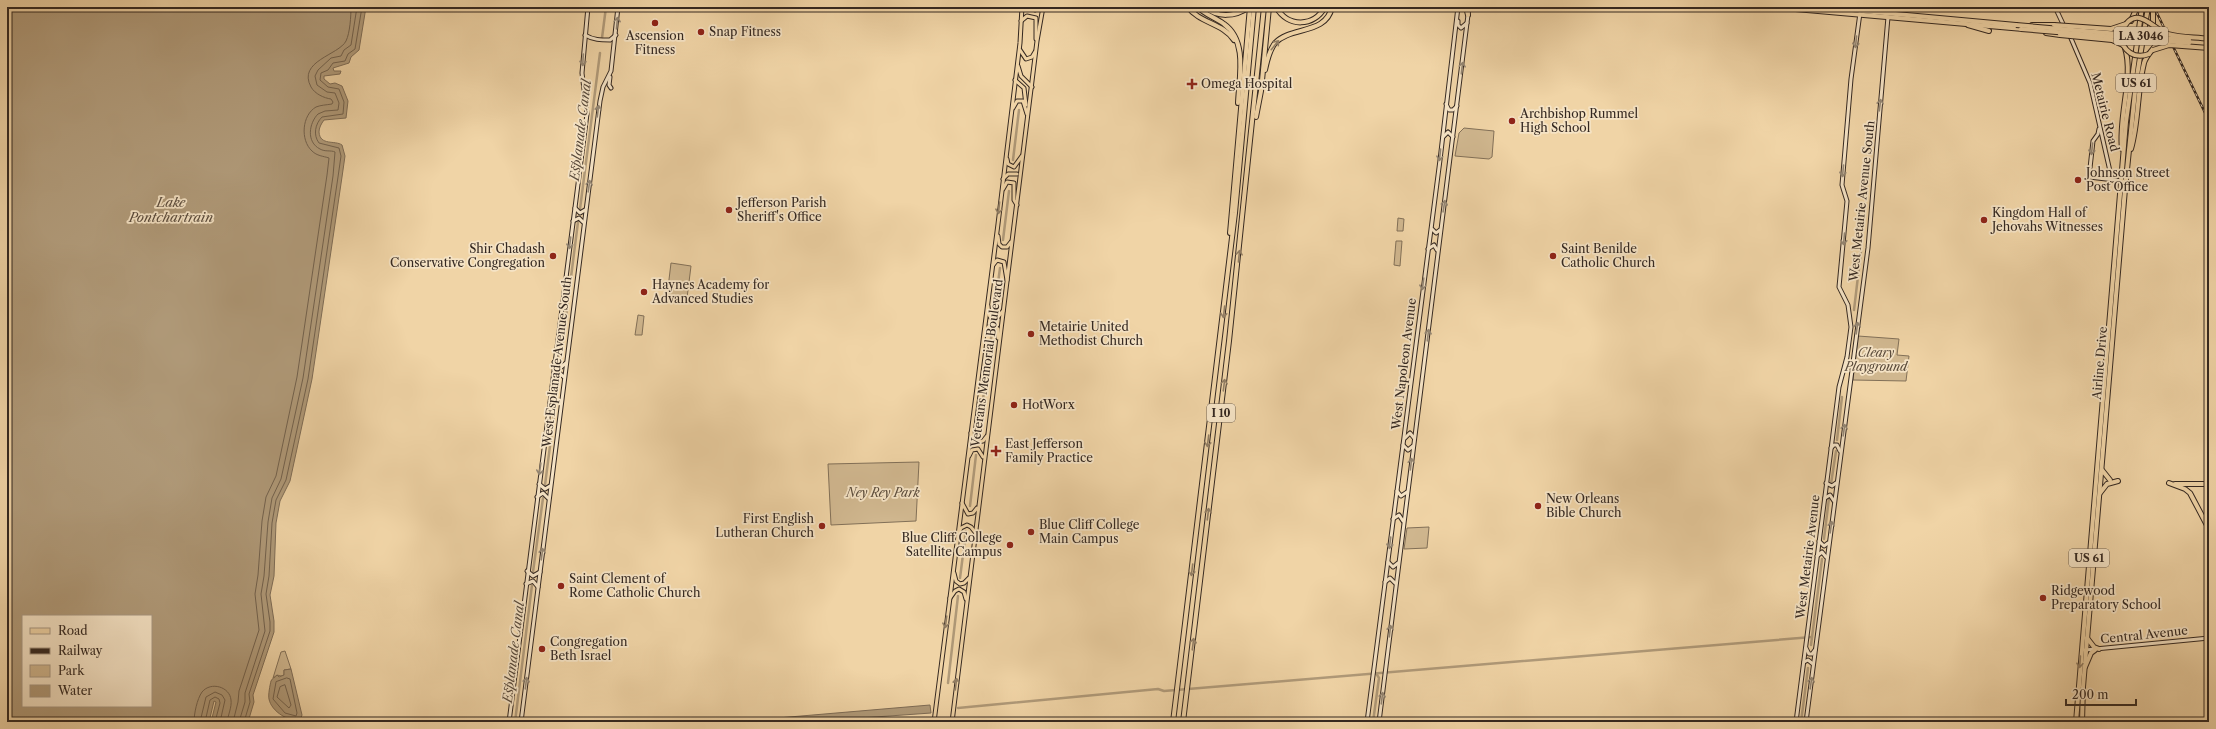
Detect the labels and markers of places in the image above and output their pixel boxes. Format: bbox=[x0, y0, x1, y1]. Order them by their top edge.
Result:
marker: Ascension Fitness bbox=[650, 18, 660, 28]
place label: Snap Fitness bbox=[709, 24, 781, 39]
marker: Snap Fitness bbox=[696, 27, 706, 37]
place label: Ascension Fitness bbox=[625, 28, 685, 57]
place label: Omega Hospital bbox=[1201, 76, 1293, 91]
marker: Omega Hospital bbox=[1186, 78, 1198, 90]
place label: Archbishop Rummel High School bbox=[1519, 106, 1638, 135]
marker: Archbishop Rummel High School bbox=[1507, 116, 1517, 126]
place label: Johnson Street Post Office bbox=[2084, 165, 2171, 194]
marker: Johnson Street Post Office bbox=[2073, 175, 2083, 185]
place label: Jefferson Parish Sheriff's Office bbox=[735, 195, 827, 224]
marker: Jefferson Parish Sheriff's Office bbox=[724, 205, 734, 215]
place label: Kingdom Hall of Jehovahs Witnesses bbox=[1990, 205, 2103, 234]
marker: Kingdom Hall of Jehovahs Witnesses bbox=[1979, 215, 1989, 225]
place label: Shir Chadash Conservative Congregation bbox=[390, 241, 545, 270]
place label: Saint Benilde Catholic Church bbox=[1561, 241, 1656, 270]
marker: Shir Chadash Conservative Congregation bbox=[548, 251, 558, 261]
marker: Saint Benilde Catholic Church bbox=[1548, 251, 1558, 261]
place label: Haynes Academy for Advanced Studies bbox=[651, 277, 769, 306]
marker: Haynes Academy for Advanced Studies bbox=[639, 287, 649, 297]
place label: Metairie United Methodist Church bbox=[1039, 319, 1144, 348]
marker: Metairie United Methodist Church bbox=[1026, 329, 1036, 339]
place label: HotWorx bbox=[1022, 397, 1075, 412]
marker: HotWorx bbox=[1009, 400, 1019, 410]
place label: East Jefferson Family Practice bbox=[1005, 436, 1093, 465]
marker: East Jefferson Family Practice bbox=[990, 445, 1002, 457]
place label: New Orleans Bible Church bbox=[1546, 491, 1622, 520]
marker: New Orleans Bible Church bbox=[1533, 501, 1543, 511]
place label: First English Lutheran Church bbox=[715, 511, 814, 540]
place label: Blue Cliff College Main Campus bbox=[1039, 517, 1140, 546]
marker: First English Lutheran Church bbox=[817, 521, 827, 531]
marker: Blue Cliff College Main Campus bbox=[1026, 527, 1036, 537]
place label: Blue Cliff College Satellite Campus bbox=[901, 530, 1002, 559]
marker: Blue Cliff College Satellite Campus bbox=[1005, 540, 1015, 550]
place label: Saint Clement of Rome Catholic Church bbox=[569, 571, 701, 600]
marker: Saint Clement of Rome Catholic Church bbox=[556, 581, 566, 591]
place label: Ridgewood Preparatory School bbox=[2051, 583, 2161, 612]
marker: Ridgewood Preparatory School bbox=[2038, 593, 2048, 603]
place label: Congregation Beth Israel bbox=[550, 634, 628, 663]
marker: Congregation Beth Israel bbox=[537, 644, 547, 654]

